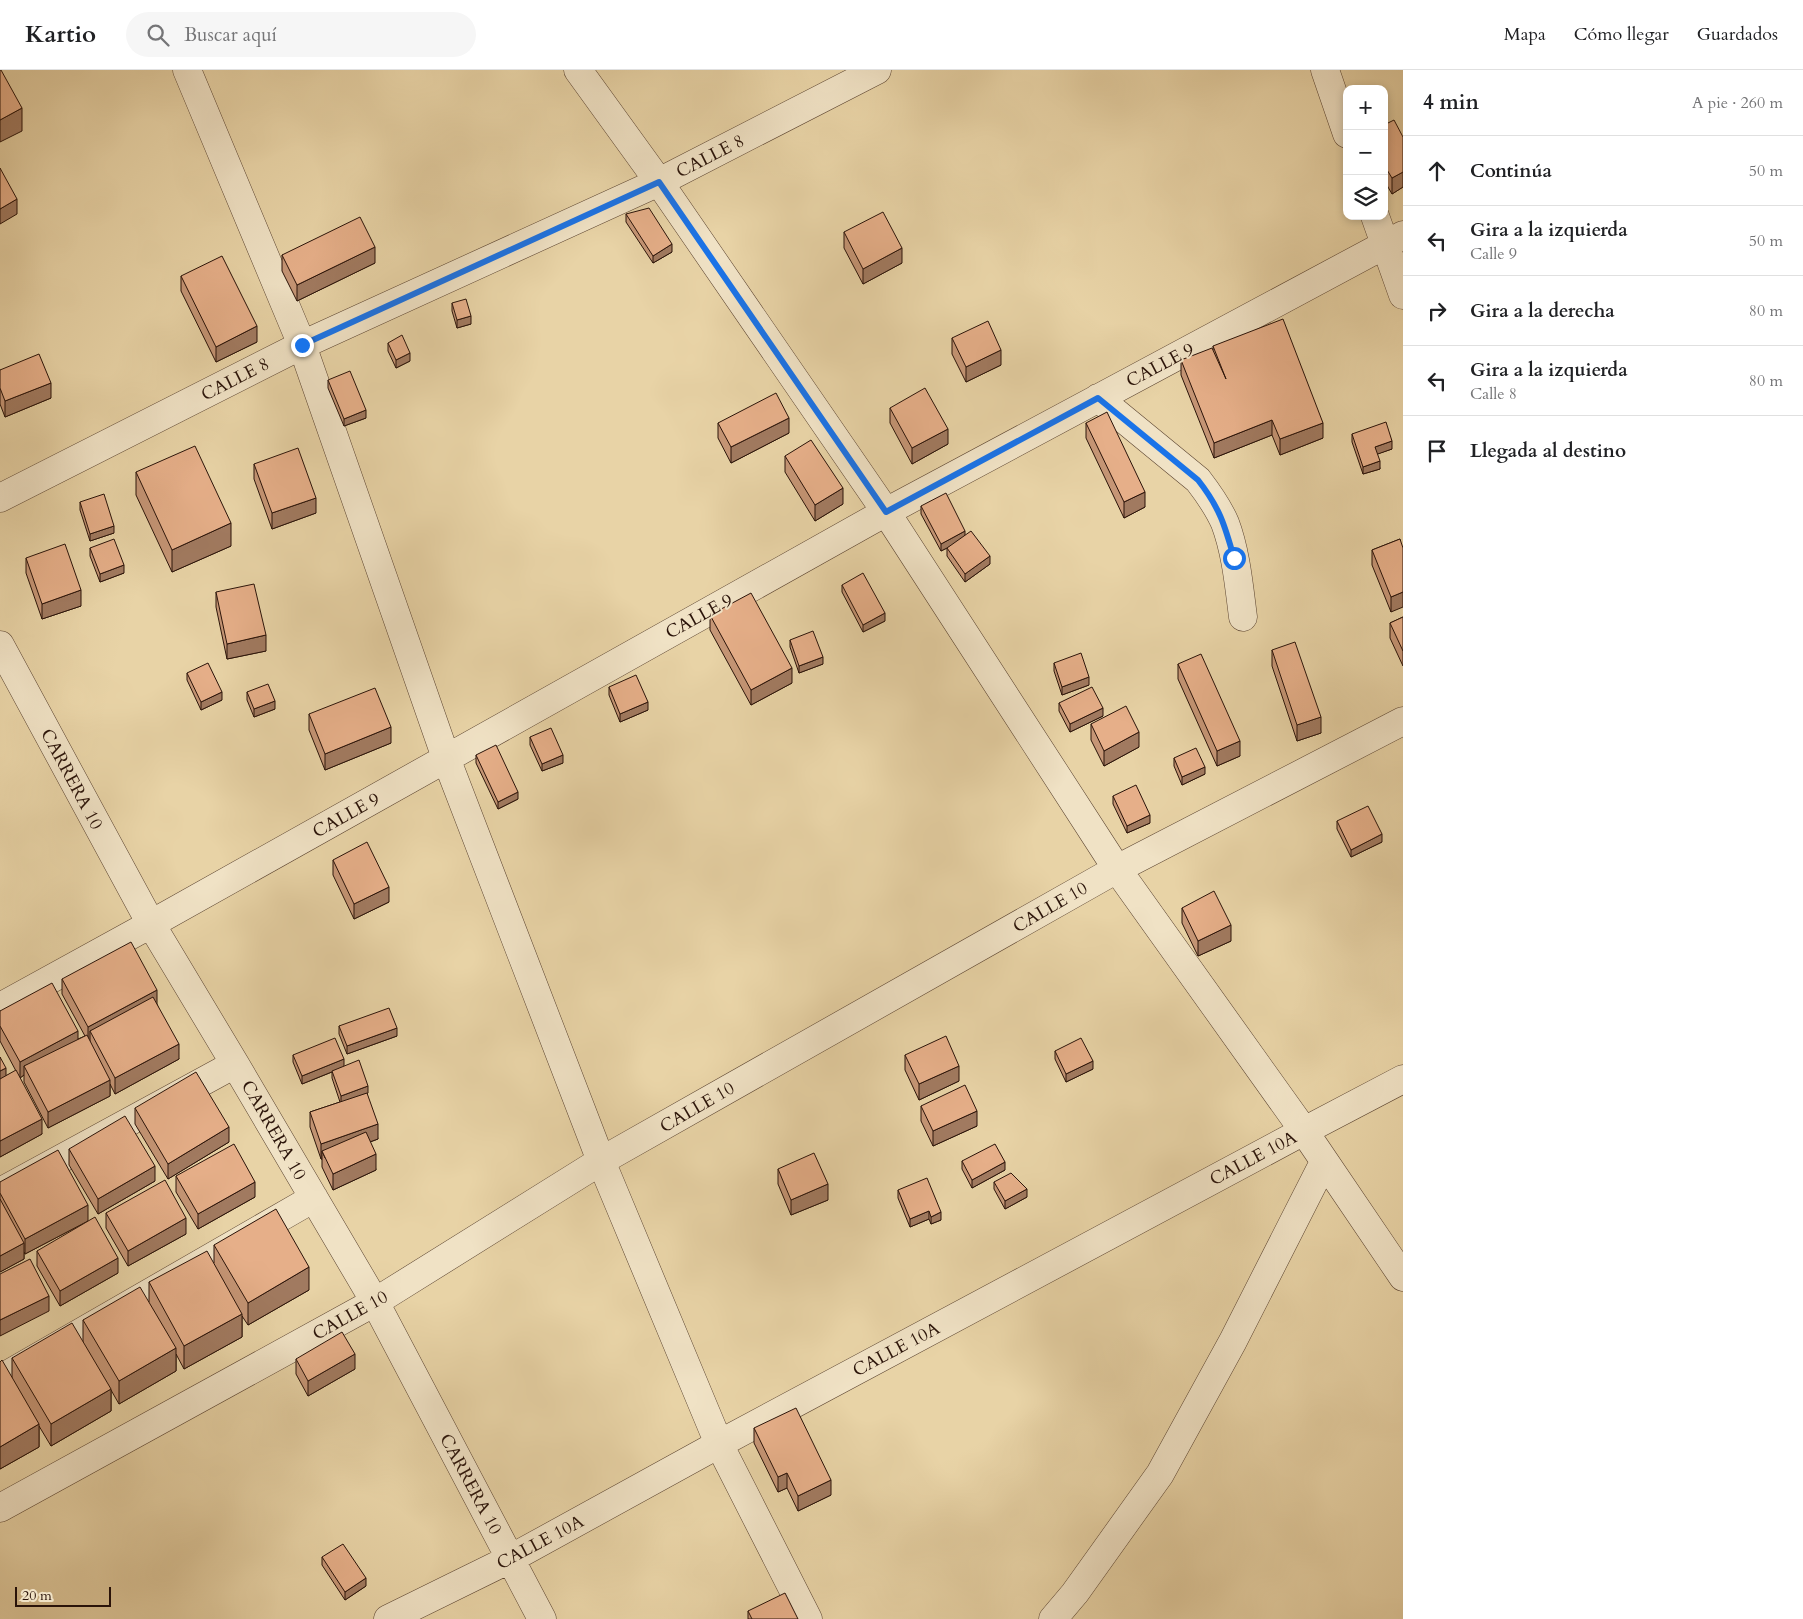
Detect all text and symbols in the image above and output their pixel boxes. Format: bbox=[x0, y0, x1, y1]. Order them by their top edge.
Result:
search box bbox=[126, 12, 476, 57]
text: Kartio bbox=[25, 18, 96, 51]
icon: search bbox=[144, 21, 172, 49]
text: Buscar aquí bbox=[184, 22, 277, 48]
text: Mapa bbox=[1504, 22, 1546, 47]
text: Cómo llegar bbox=[1574, 22, 1669, 47]
text: Guardados bbox=[1697, 22, 1778, 47]
map controls bbox=[1343, 85, 1388, 220]
button: + bbox=[1343, 85, 1388, 130]
text: 4 min bbox=[1423, 88, 1479, 117]
text: A pie · 260 m bbox=[1692, 92, 1783, 114]
street label: CALLE 8 bbox=[672, 129, 749, 184]
button: − bbox=[1343, 130, 1388, 175]
icon: ahead bbox=[1423, 157, 1451, 185]
text: Continúa bbox=[1470, 158, 1552, 184]
text: 50 m bbox=[1749, 160, 1783, 182]
button: layers bbox=[1343, 175, 1388, 220]
text: Gira a la izquierda bbox=[1470, 217, 1628, 243]
icon: left bbox=[1423, 227, 1451, 255]
text: 50 m bbox=[1749, 230, 1783, 252]
text: Calle 9 bbox=[1470, 243, 1517, 265]
icon: right bbox=[1423, 297, 1451, 325]
text: Gira a la derecha bbox=[1470, 298, 1615, 324]
text: 80 m bbox=[1749, 300, 1783, 322]
route end bbox=[291, 334, 314, 357]
street label: CALLE 9 bbox=[1122, 337, 1199, 394]
street label: CALLE 8 bbox=[197, 352, 274, 407]
text: Gira a la izquierda bbox=[1470, 357, 1628, 383]
icon: left bbox=[1423, 367, 1451, 395]
text: 80 m bbox=[1749, 370, 1783, 392]
text: Calle 8 bbox=[1470, 383, 1517, 405]
icon: arrive bbox=[1423, 437, 1451, 465]
text: Llegada al destino bbox=[1470, 438, 1626, 464]
route start bbox=[1223, 547, 1246, 570]
street label: CALLE 9 bbox=[661, 588, 737, 645]
street label: CARRERA 10 bbox=[34, 724, 109, 834]
street label: CALLE 9 bbox=[308, 787, 384, 844]
street label: CALLE 10 bbox=[1008, 876, 1092, 939]
street label: CARRERA 10 bbox=[235, 1076, 312, 1185]
street label: CALLE 10 bbox=[655, 1076, 739, 1139]
street label: CALLE 10A bbox=[1205, 1125, 1301, 1192]
street label: CALLE 10 bbox=[308, 1284, 392, 1346]
street label: CALLE 10A bbox=[848, 1316, 944, 1383]
street label: CARRERA 10 bbox=[433, 1429, 508, 1539]
street label: CALLE 10A bbox=[492, 1509, 588, 1576]
scale bar bbox=[15, 1584, 111, 1607]
text: 20 m bbox=[22, 1586, 52, 1605]

